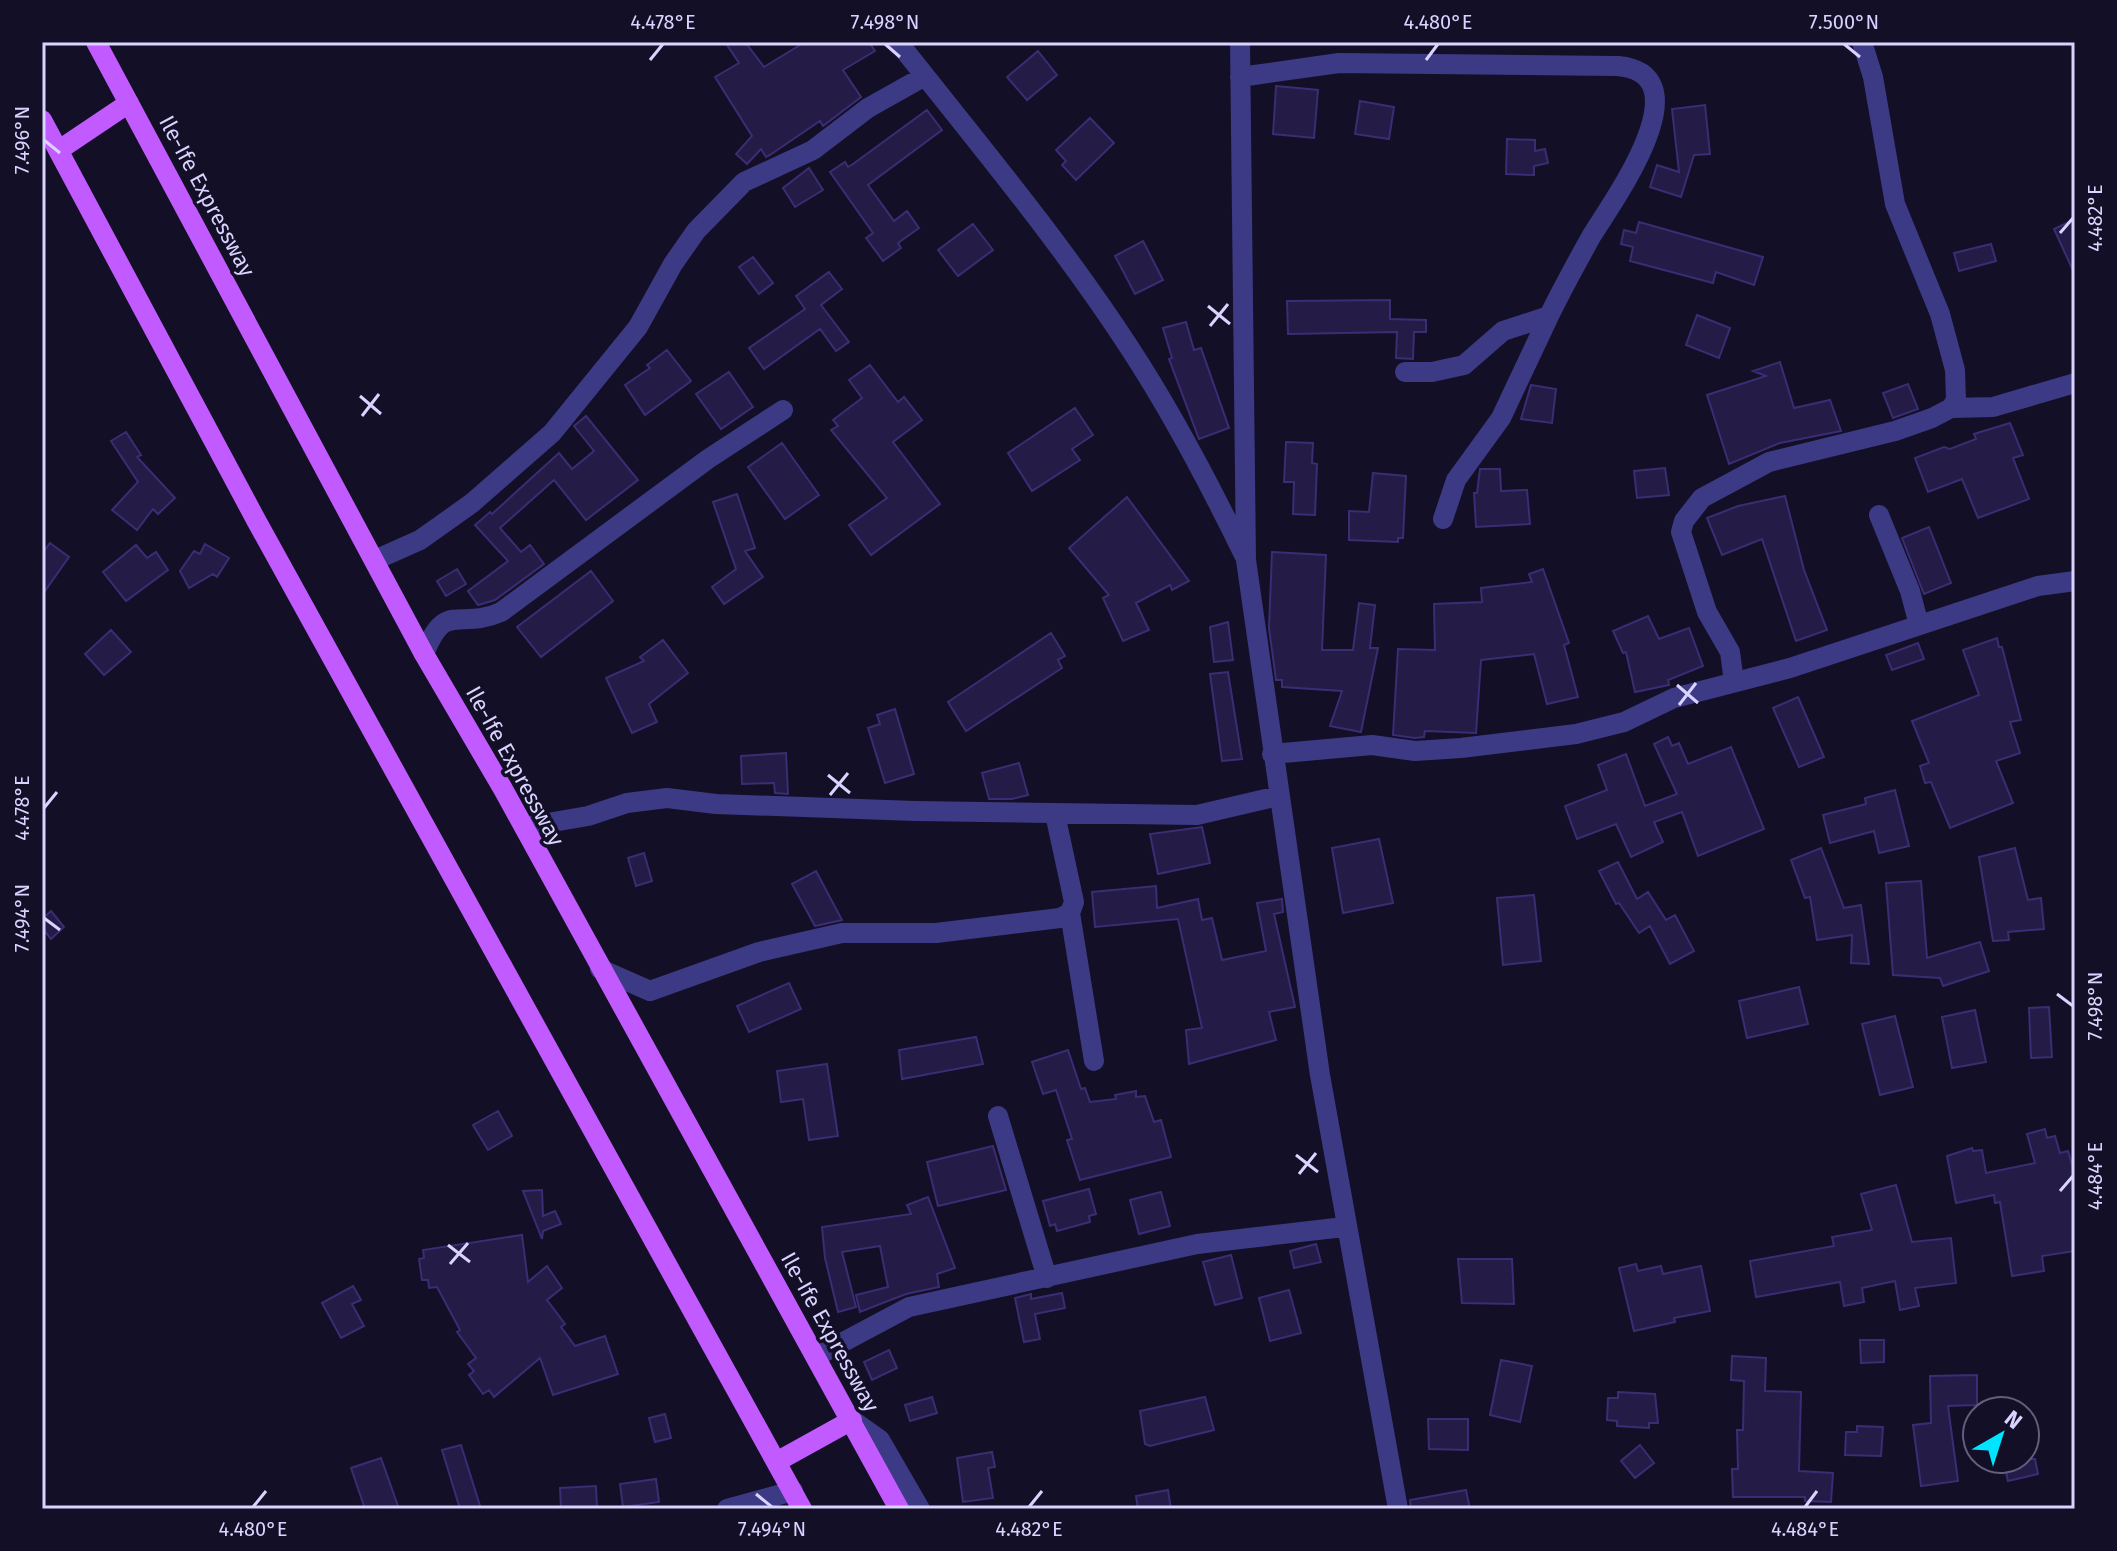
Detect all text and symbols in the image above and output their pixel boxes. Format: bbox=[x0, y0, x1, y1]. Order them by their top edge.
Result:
text: 4.478°E bbox=[630, 10, 696, 34]
text: 7.498°N bbox=[851, 10, 919, 34]
text: 4.480°E bbox=[1404, 10, 1472, 34]
text: 7.500°N bbox=[1809, 10, 1879, 34]
text: 7.496°N bbox=[10, 106, 34, 174]
street label: Ile-Ife Expressway bbox=[153, 111, 261, 281]
text: 4.482°E bbox=[2083, 184, 2107, 252]
street label: Ile-Ife Expressway bbox=[460, 681, 570, 851]
text: 4.478°E bbox=[10, 775, 34, 841]
text: 7.494°N bbox=[10, 884, 34, 952]
text: 7.498°N bbox=[2083, 972, 2107, 1040]
text: 4.484°E bbox=[2083, 1142, 2107, 1210]
street label: Ile-Ife Expressway bbox=[775, 1247, 885, 1417]
north arrow bbox=[1961, 1395, 2041, 1475]
text: N bbox=[1999, 1405, 2027, 1435]
text: 4.480°E bbox=[219, 1517, 287, 1541]
text: 7.494°N bbox=[738, 1517, 806, 1541]
text: 4.482°E bbox=[995, 1517, 1063, 1541]
text: 4.484°E bbox=[1771, 1517, 1839, 1541]

